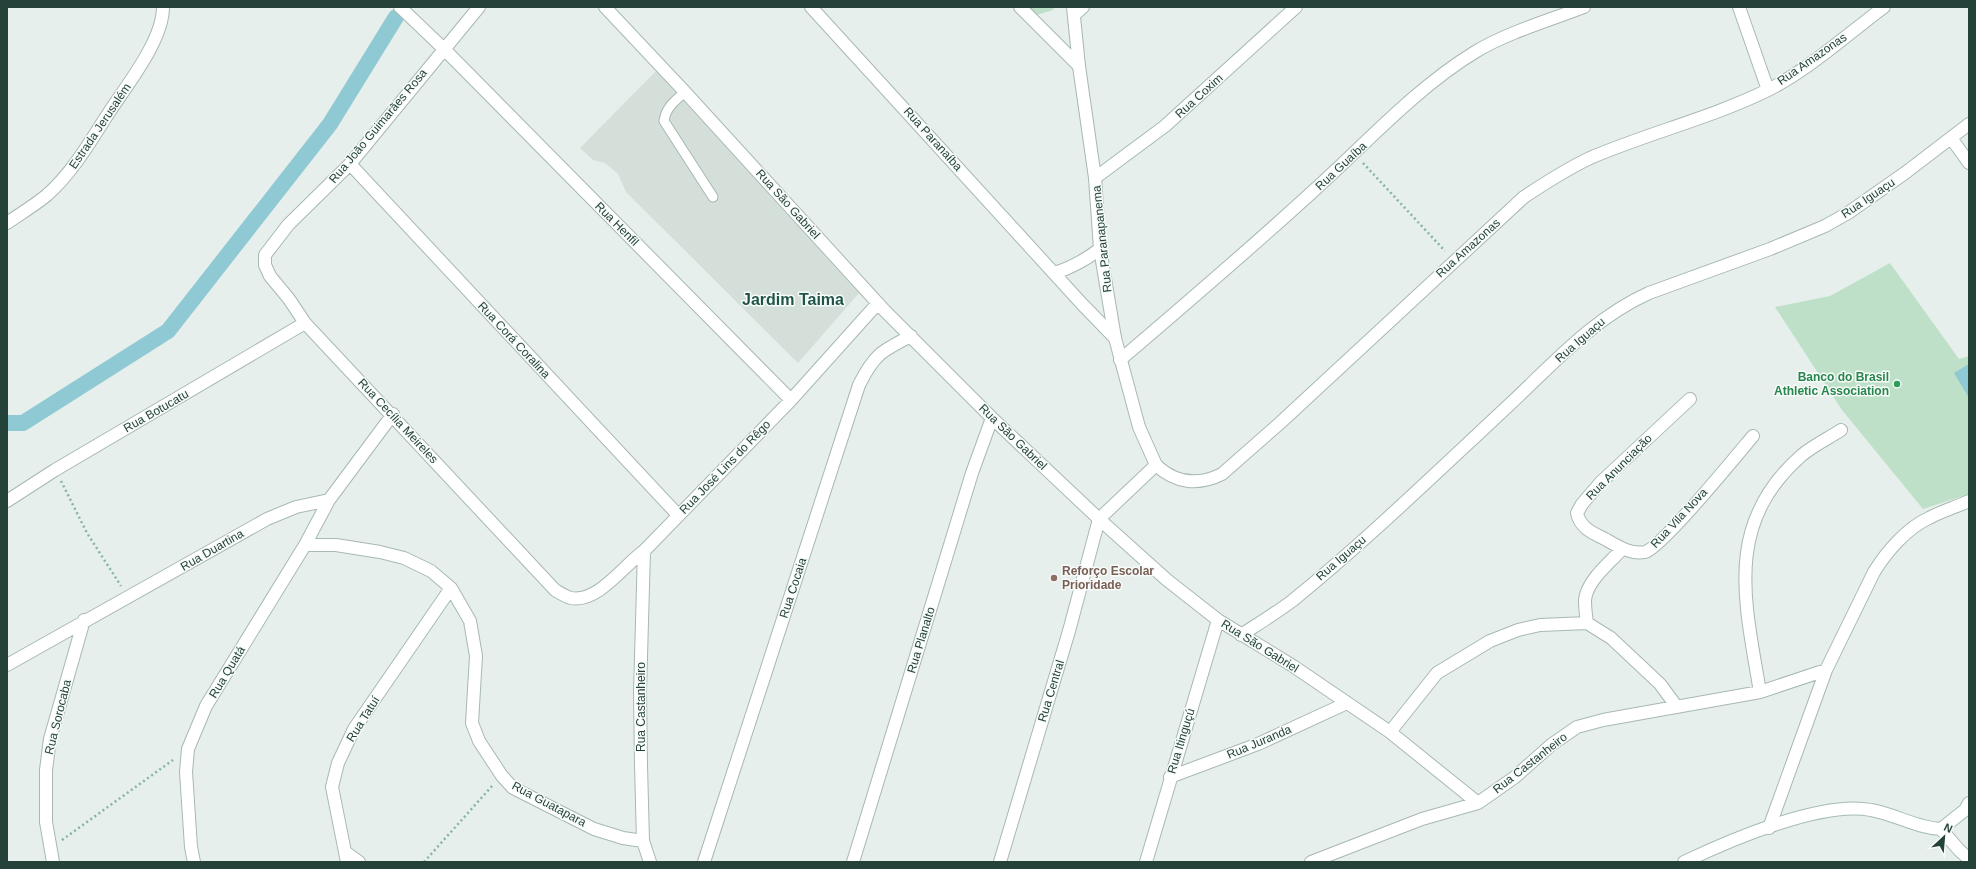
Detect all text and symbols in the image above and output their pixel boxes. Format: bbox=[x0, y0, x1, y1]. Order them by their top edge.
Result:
street label: Rua Amazonas bbox=[1775, 30, 1849, 88]
street label: Rua João Guimarães Rosa bbox=[326, 66, 430, 186]
street label: Rua Coxim bbox=[1172, 71, 1226, 121]
street label: Estrada Jerusalém bbox=[66, 81, 134, 171]
street label: Rua Paranaíba bbox=[901, 104, 965, 174]
street label: Rua Guaíba bbox=[1313, 139, 1370, 193]
street label: Rua São Gabriel bbox=[753, 166, 823, 242]
street label: Rua Iguaçu bbox=[1839, 175, 1897, 221]
street label: Rua Paranapanema bbox=[1089, 185, 1115, 293]
street label: Rua Henfil bbox=[592, 199, 642, 249]
street label: Rua Amazonas bbox=[1433, 216, 1503, 280]
district label: Jardim Taima bbox=[742, 291, 844, 308]
street label: Rua Corá Coralina bbox=[475, 299, 553, 381]
street label: Rua Iguaçu bbox=[1552, 315, 1608, 365]
place label: Banco do Brasil Athletic Association bbox=[1774, 370, 1889, 398]
street label: Rua Cecília Meireles bbox=[355, 376, 441, 466]
marker: Banco do Brasil Athletic Association bbox=[1892, 379, 1902, 389]
street label: Rua Botucatu bbox=[121, 387, 191, 435]
street label: Rua São Gabriel bbox=[976, 401, 1050, 473]
street label: Rua José Lins do Rêgo bbox=[677, 417, 774, 517]
street label: Rua Anunciação bbox=[1583, 431, 1655, 503]
street label: Rua Vila Nova bbox=[1648, 485, 1710, 551]
street label: Rua Duartina bbox=[178, 526, 246, 574]
street label: Rua Iguaçu bbox=[1313, 533, 1369, 583]
street label: Rua Cocaia bbox=[777, 556, 809, 620]
place label: Reforço Escolar Prioridade bbox=[1062, 564, 1154, 592]
marker: Reforço Escolar Prioridade bbox=[1049, 573, 1059, 583]
street label: Rua Planalto bbox=[904, 605, 938, 675]
street label: Rua São Gabriel bbox=[1219, 617, 1301, 675]
street label: Rua Quatá bbox=[206, 643, 248, 700]
street label: Rua Central bbox=[1035, 658, 1067, 724]
street label: Rua Castanheiro bbox=[634, 662, 648, 752]
street label: Rua Sorocaba bbox=[42, 678, 74, 756]
street label: Rua Tatuí bbox=[344, 693, 383, 744]
street label: Rua Itinguçú bbox=[1164, 707, 1198, 775]
street label: Rua Juranda bbox=[1225, 722, 1294, 762]
street label: Rua Castanheiro bbox=[1490, 730, 1570, 796]
street label: Rua Guatapara bbox=[509, 779, 589, 830]
north arrow bbox=[1924, 817, 1964, 857]
text: N bbox=[1942, 821, 1955, 835]

